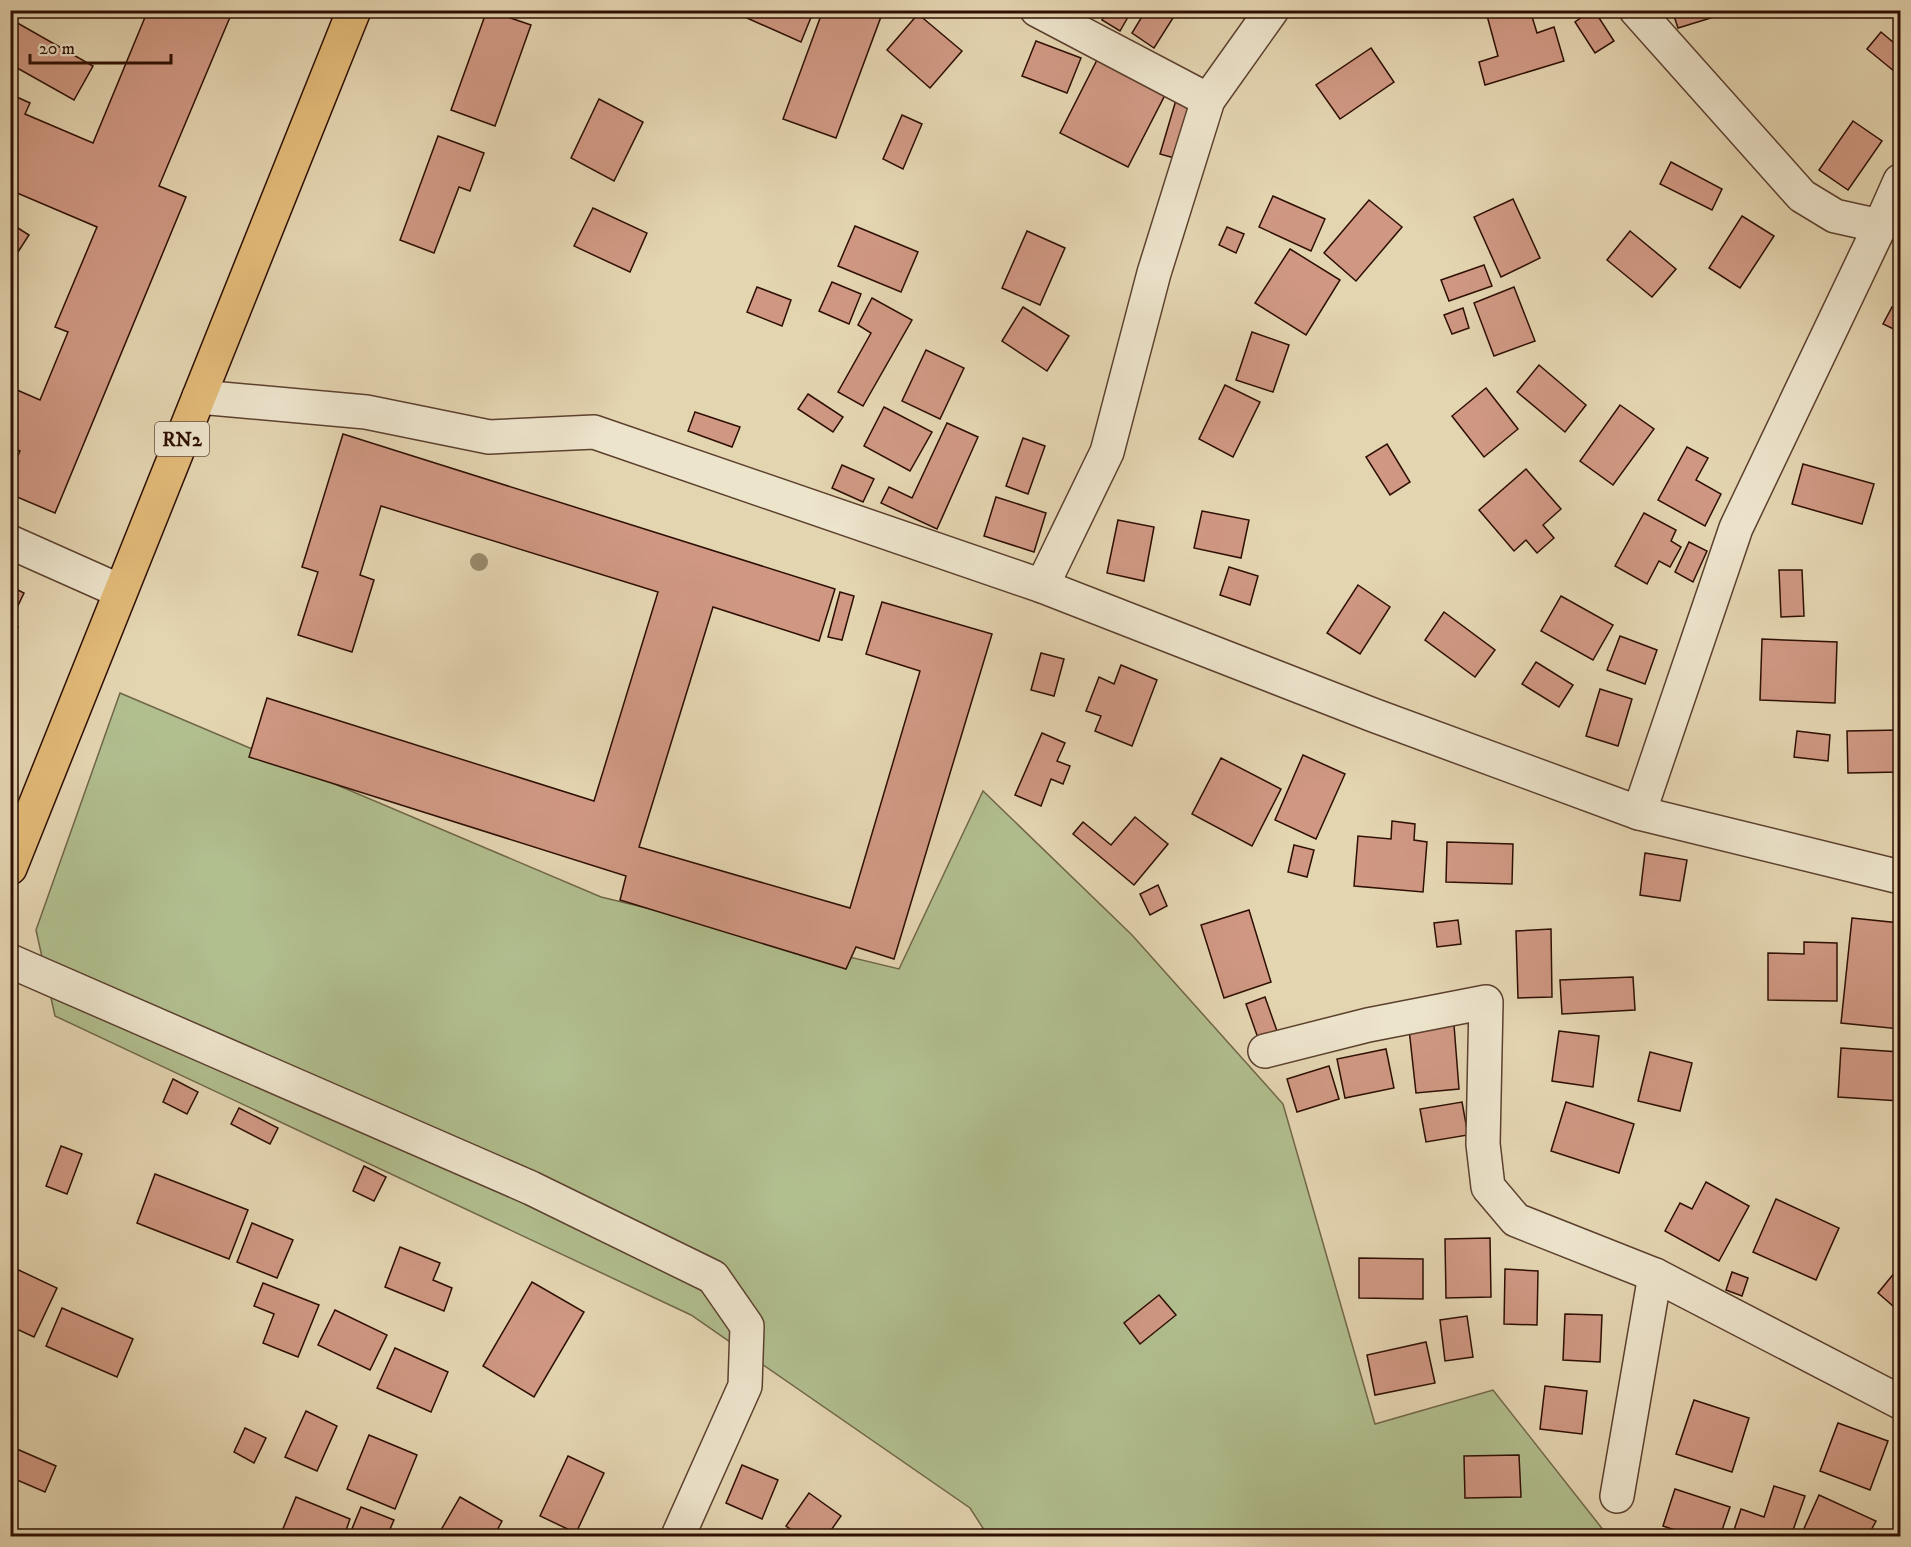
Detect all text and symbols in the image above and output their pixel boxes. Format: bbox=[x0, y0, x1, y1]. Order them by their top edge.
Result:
scale bar bbox=[30, 27, 171, 65]
text: 20 m bbox=[39, 38, 75, 60]
road number: RN2 bbox=[155, 422, 209, 456]

